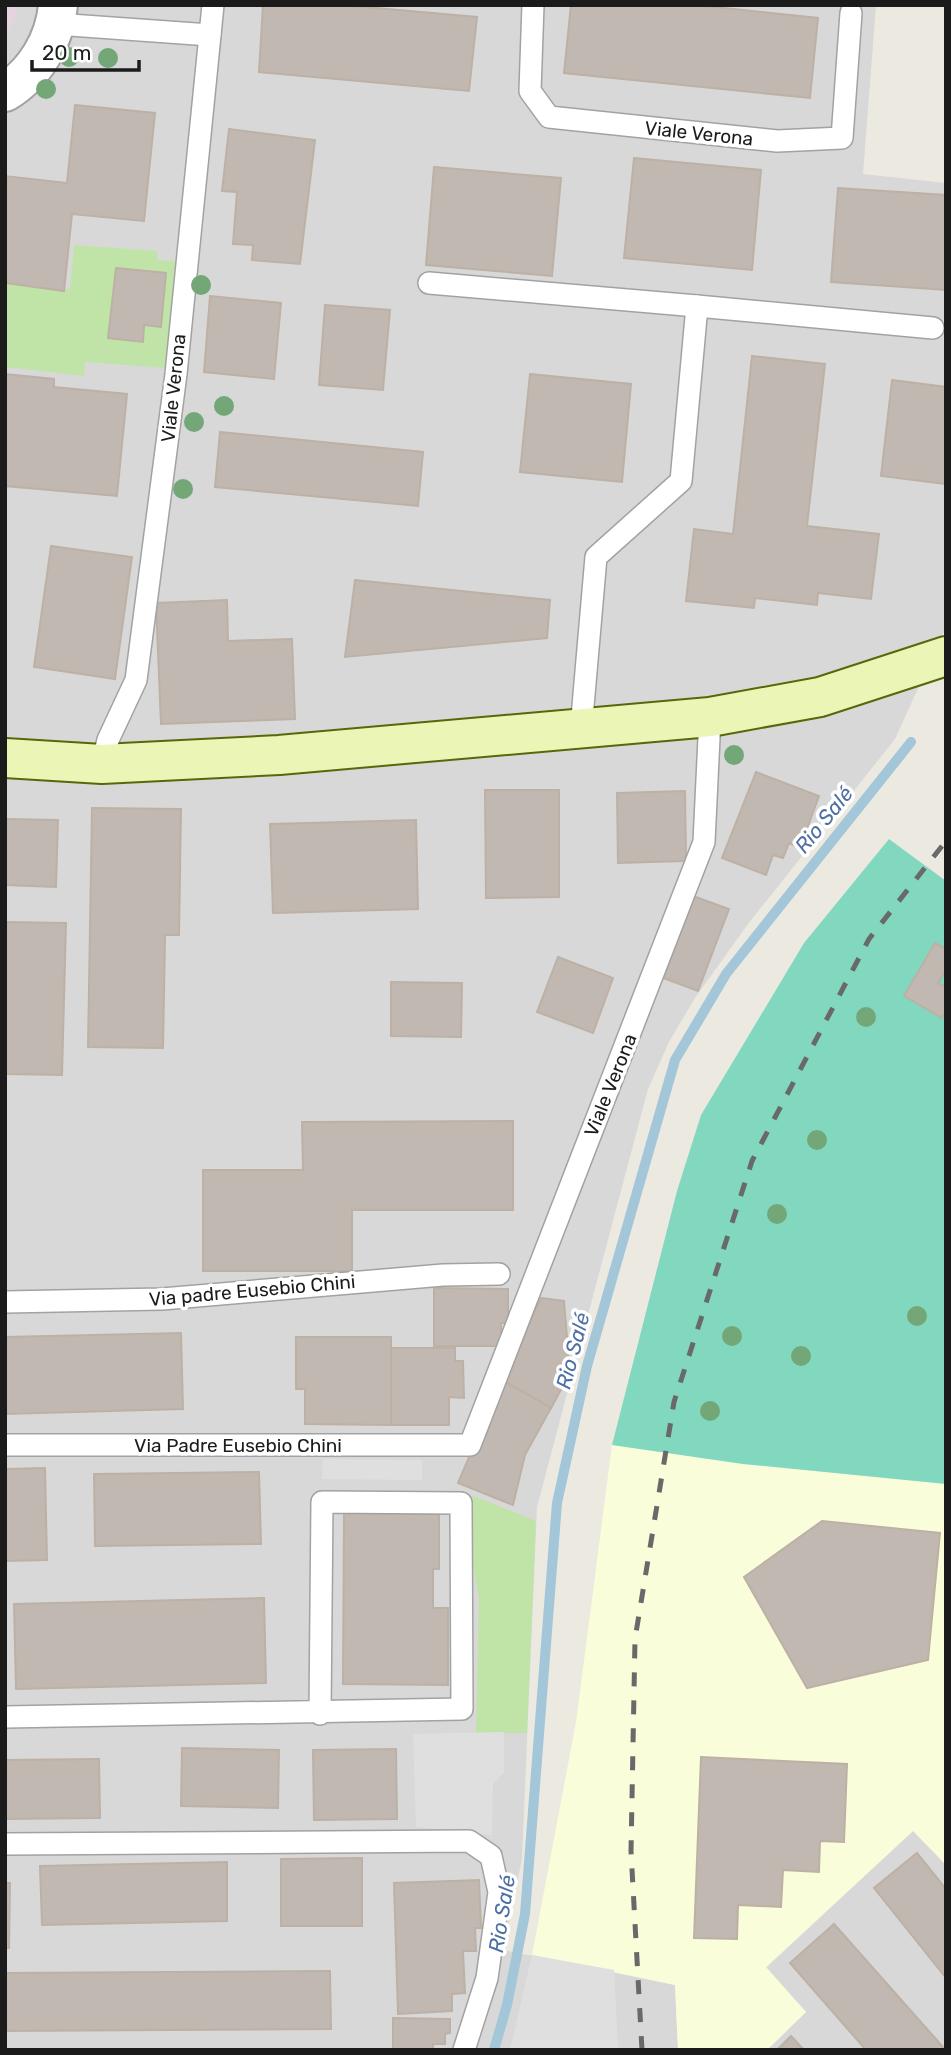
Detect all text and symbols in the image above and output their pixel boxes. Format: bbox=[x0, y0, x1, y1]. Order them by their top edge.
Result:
scale bar bbox=[32, 28, 138, 72]
text: 20 m bbox=[42, 40, 91, 65]
street label: Viale Verona bbox=[644, 116, 754, 151]
street label: Viale Verona bbox=[156, 333, 191, 443]
water label: Rio Salé bbox=[789, 781, 858, 858]
street label: Viale Verona bbox=[579, 1030, 642, 1140]
street label: Via padre Eusebio Chini bbox=[148, 1270, 356, 1311]
water label: Rio Salé bbox=[550, 1310, 595, 1392]
street label: Via Padre Eusebio Chini bbox=[134, 1434, 342, 1457]
water label: Rio Salé bbox=[483, 1873, 520, 1955]

